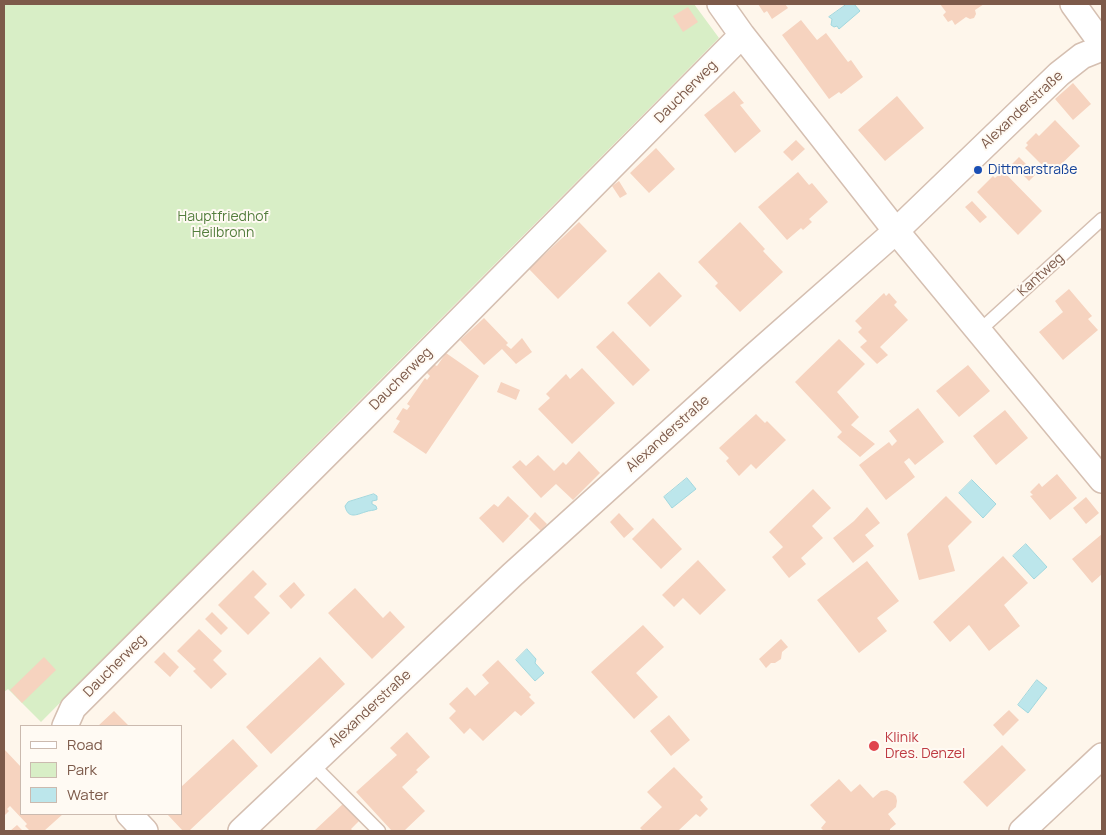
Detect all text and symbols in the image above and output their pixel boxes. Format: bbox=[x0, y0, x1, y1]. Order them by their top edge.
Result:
street label: Daucherweg bbox=[651, 57, 721, 127]
street label: Alexanderstraße bbox=[977, 68, 1067, 152]
place label: Dittmarstraße bbox=[988, 162, 1078, 178]
marker: Dittmarstraße bbox=[972, 164, 984, 176]
park label: Hauptfriedhof Heilbronn bbox=[178, 209, 268, 242]
street label: Kantweg bbox=[1014, 250, 1068, 300]
street label: Daucherweg bbox=[366, 344, 436, 414]
street label: Alexanderstraße bbox=[623, 392, 713, 476]
street label: Daucherweg bbox=[80, 631, 150, 701]
street label: Alexanderstraße bbox=[325, 667, 415, 751]
legend bbox=[20, 725, 182, 815]
place label: Klinik Dres. Denzel bbox=[885, 730, 965, 762]
text: Road bbox=[67, 734, 103, 755]
marker: Klinik Dres. Denzel bbox=[867, 739, 881, 753]
text: Park bbox=[67, 759, 97, 780]
text: Water bbox=[67, 784, 109, 805]

